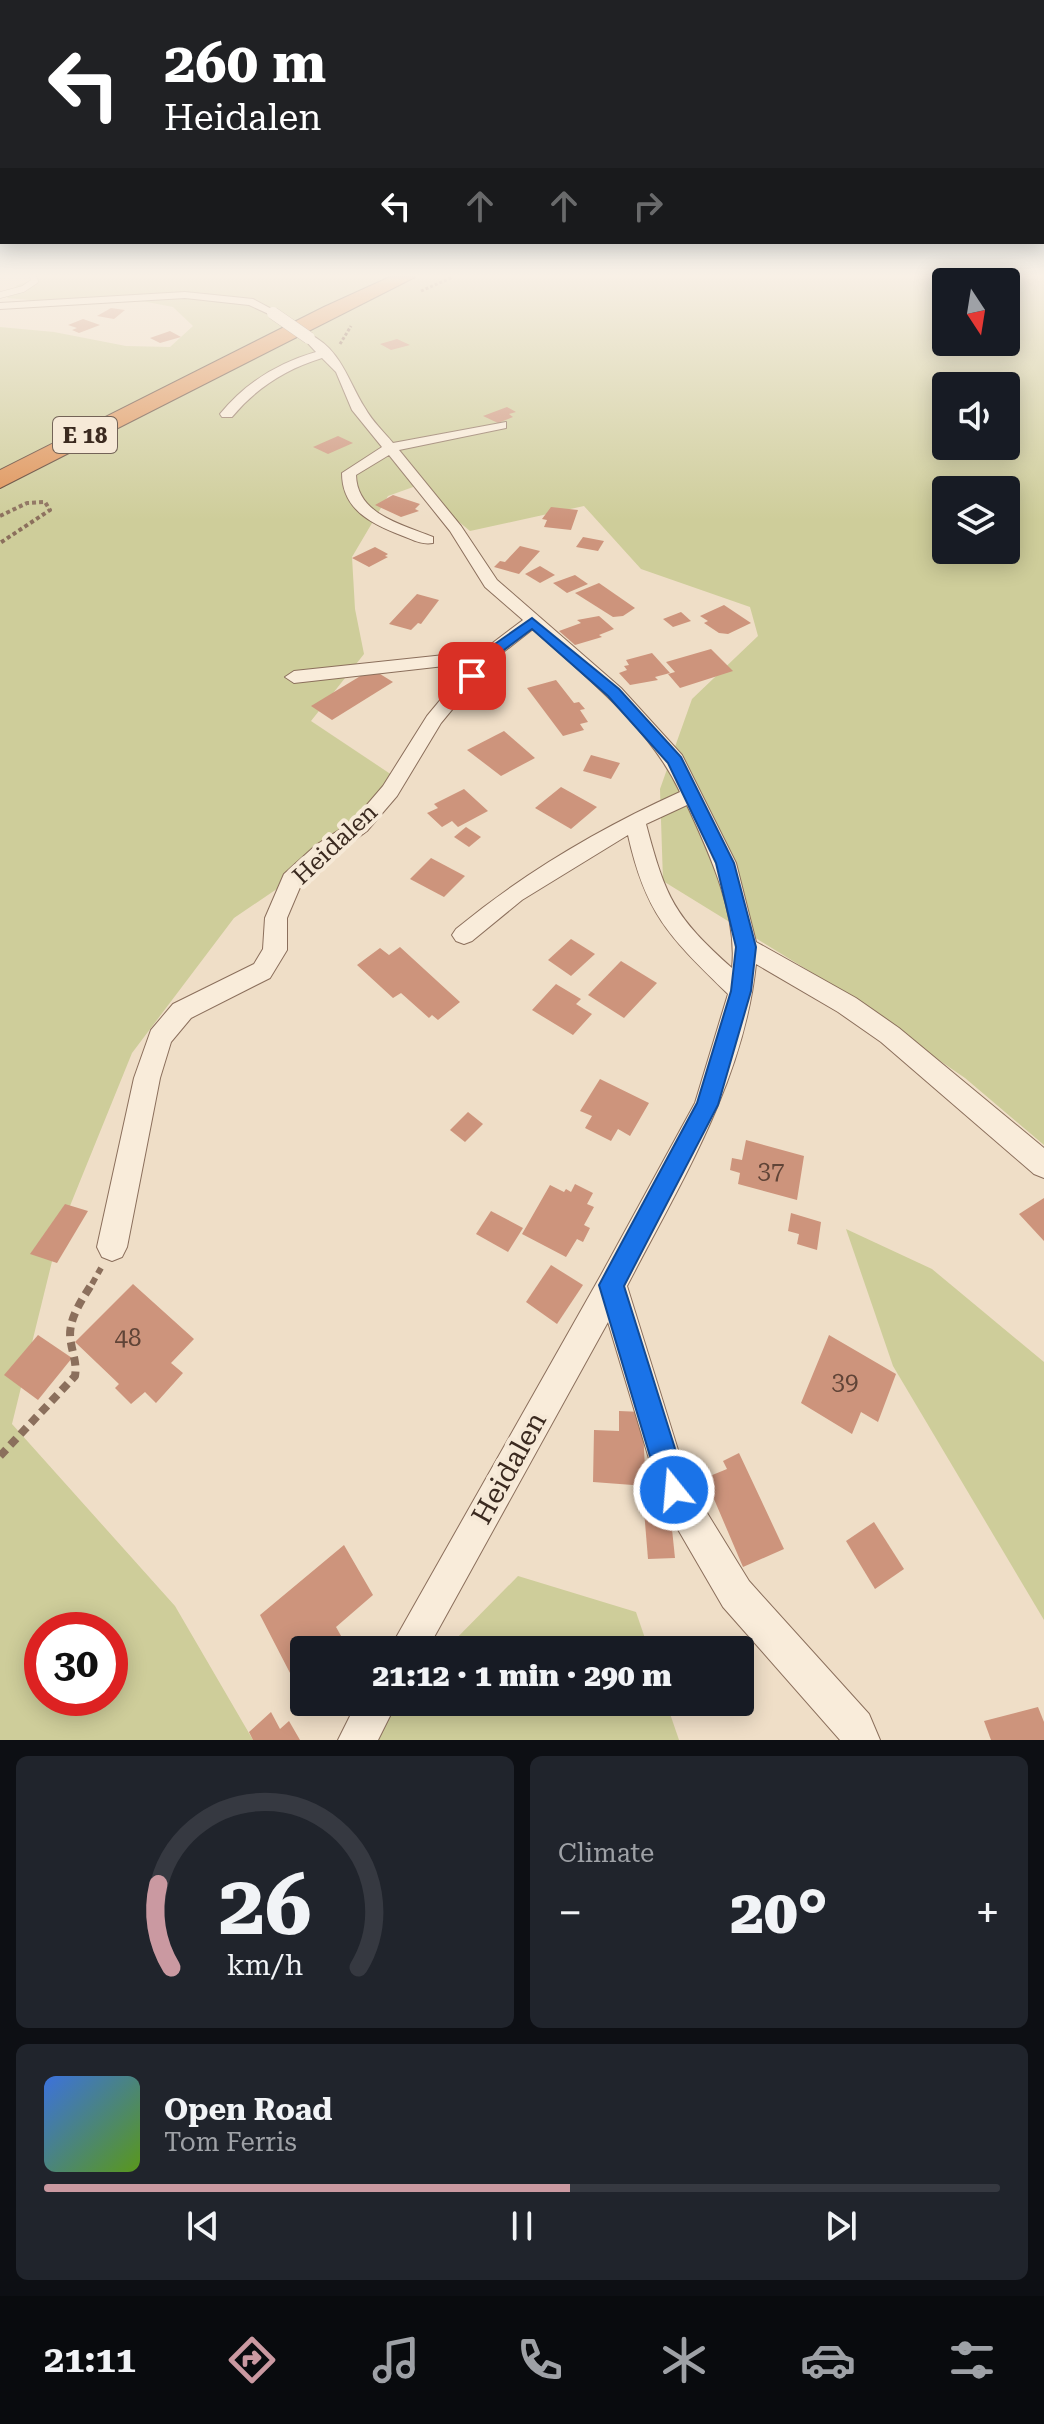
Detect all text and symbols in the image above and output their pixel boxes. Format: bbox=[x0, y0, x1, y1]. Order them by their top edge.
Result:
text: 260 m bbox=[164, 30, 326, 96]
icon: left bbox=[32, 32, 136, 136]
text: Heidalen bbox=[164, 97, 322, 139]
icon: left bbox=[374, 184, 418, 228]
icon: ahead bbox=[458, 184, 502, 228]
icon: ahead bbox=[542, 184, 586, 228]
icon: right bbox=[626, 184, 670, 228]
north arrow bbox=[932, 268, 1020, 356]
map controls bbox=[932, 268, 1020, 564]
button: sound bbox=[932, 372, 1020, 460]
road number: E 18 bbox=[53, 417, 117, 453]
button: layers bbox=[932, 476, 1020, 564]
pin bbox=[438, 642, 506, 710]
icon: arrive bbox=[450, 654, 494, 698]
street label: Heidalen bbox=[287, 798, 383, 890]
house number: 37 bbox=[758, 1157, 784, 1185]
house number: 48 bbox=[115, 1324, 141, 1352]
house number: 39 bbox=[832, 1368, 858, 1396]
street label: Heidalen bbox=[465, 1406, 553, 1530]
position arrow bbox=[632, 1448, 716, 1532]
speed limit sign: 30 bbox=[24, 1612, 128, 1716]
text: 21:12 · 1 min · 290 m bbox=[372, 1658, 672, 1693]
text: Climate bbox=[558, 1838, 654, 1868]
text: 26 bbox=[218, 1857, 312, 1954]
text: 20° bbox=[730, 1877, 828, 1948]
text: − bbox=[558, 1887, 583, 1939]
text: + bbox=[975, 1887, 1000, 1939]
text: km/h bbox=[227, 1948, 303, 1982]
text: Open Road bbox=[164, 2092, 332, 2127]
text: Tom Ferris bbox=[164, 2127, 297, 2157]
icon: previous bbox=[181, 2204, 225, 2248]
icon: pause bbox=[500, 2204, 544, 2248]
icon: next bbox=[819, 2204, 863, 2248]
icon: directions bbox=[224, 2332, 280, 2388]
icon: music bbox=[368, 2332, 424, 2388]
icon: phone bbox=[512, 2332, 568, 2388]
icon: climate bbox=[656, 2332, 712, 2388]
icon: car bbox=[800, 2332, 856, 2388]
icon: filters bbox=[944, 2332, 1000, 2388]
text: 21:11 bbox=[44, 2339, 136, 2381]

